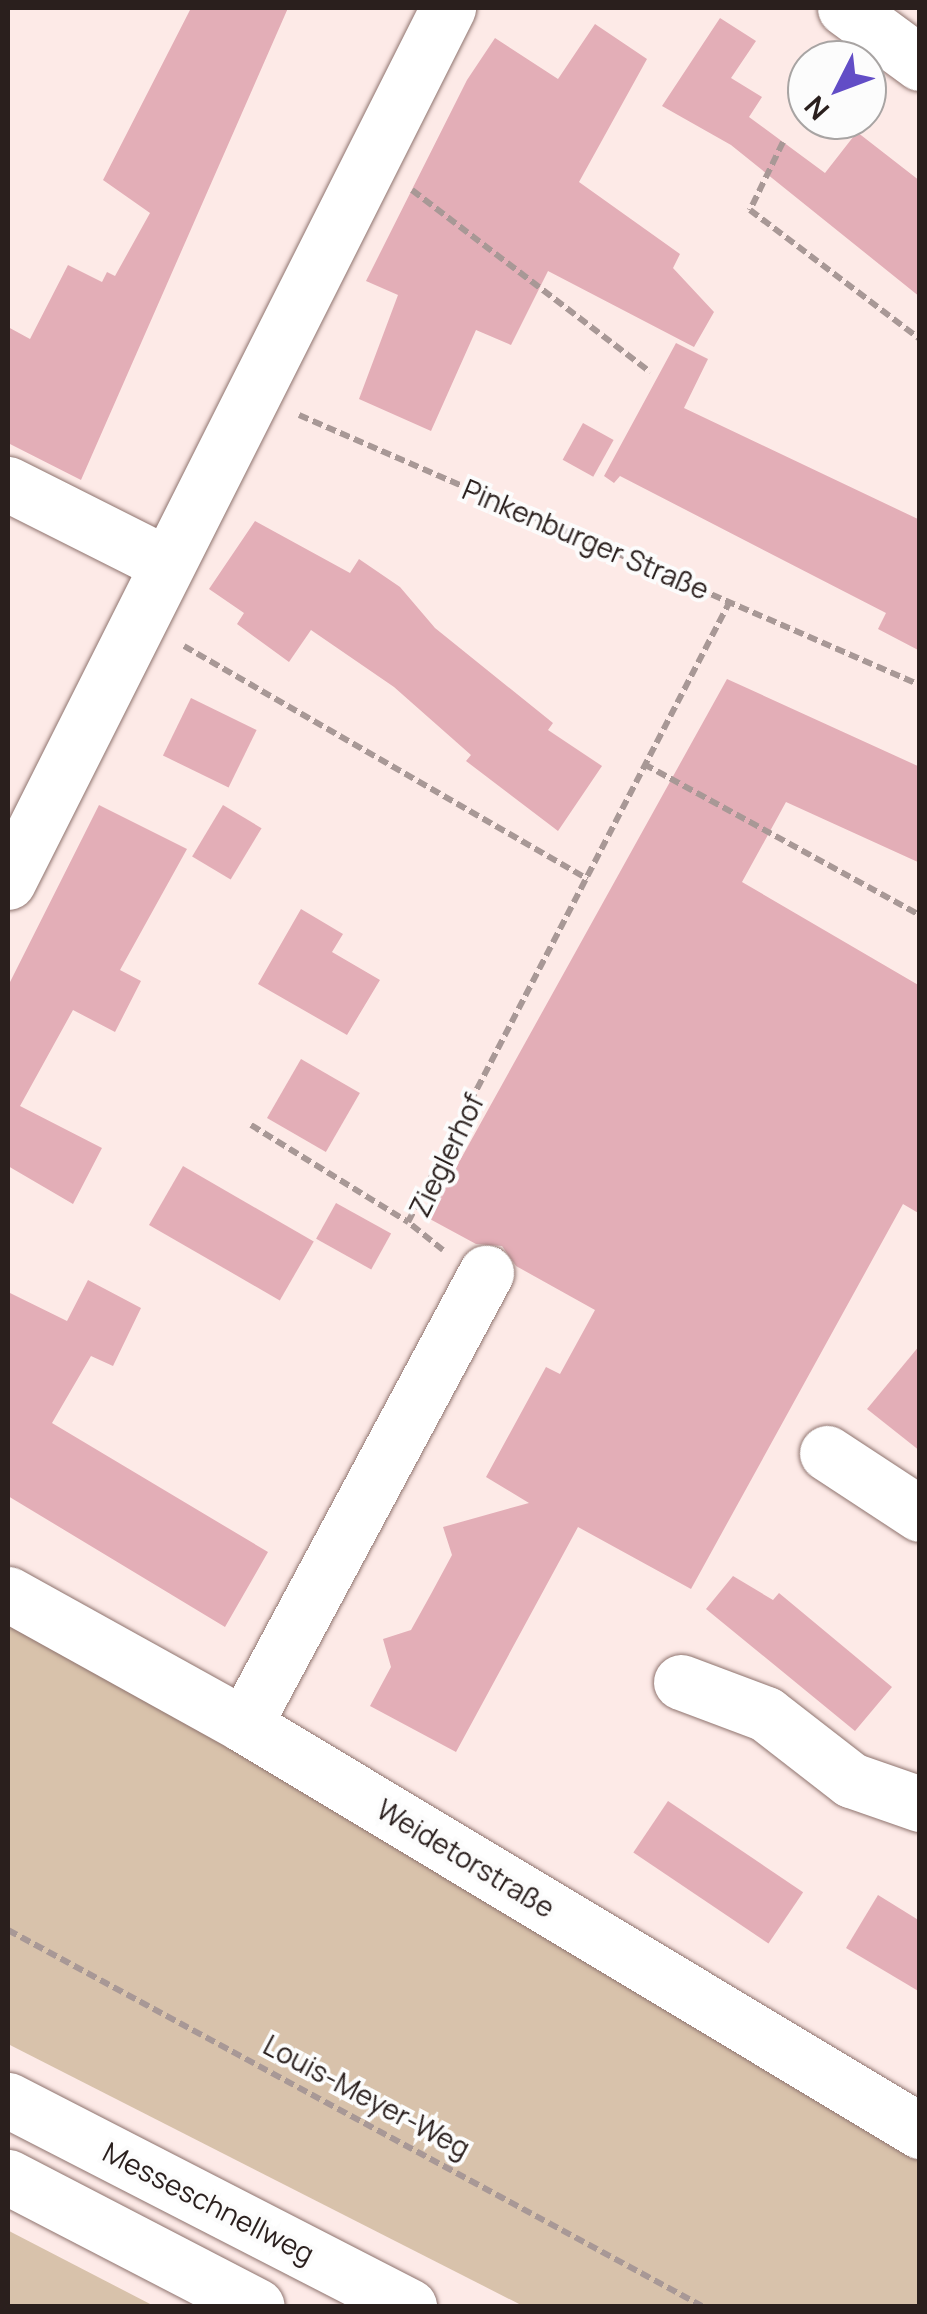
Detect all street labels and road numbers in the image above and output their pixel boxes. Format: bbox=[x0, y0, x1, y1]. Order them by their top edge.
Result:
street label: Pinkenburger Straße bbox=[458, 472, 714, 606]
street label: Zieglerhof bbox=[402, 1088, 490, 1222]
street label: Weidetorstraße bbox=[371, 1792, 561, 1924]
street label: Louis-Meyer-Weg bbox=[258, 2027, 476, 2165]
street label: Messeschnellweg bbox=[98, 2134, 320, 2270]

